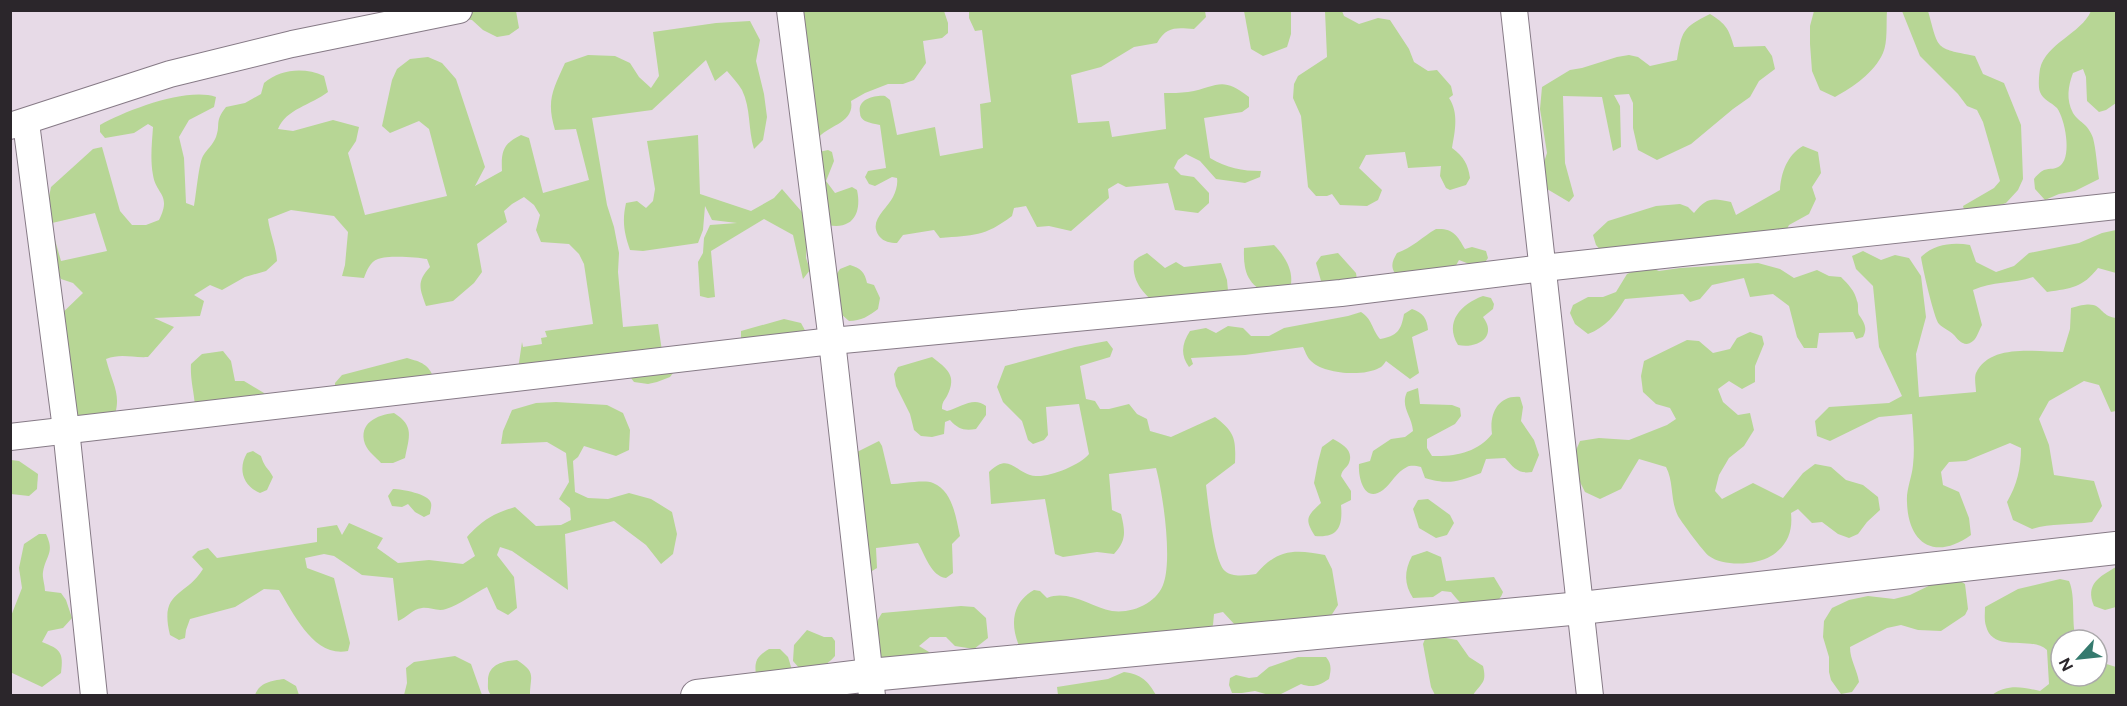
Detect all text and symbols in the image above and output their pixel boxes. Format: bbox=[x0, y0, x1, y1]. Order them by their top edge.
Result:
north arrow bbox=[2049, 628, 2109, 688]
text: N bbox=[2055, 655, 2077, 674]

